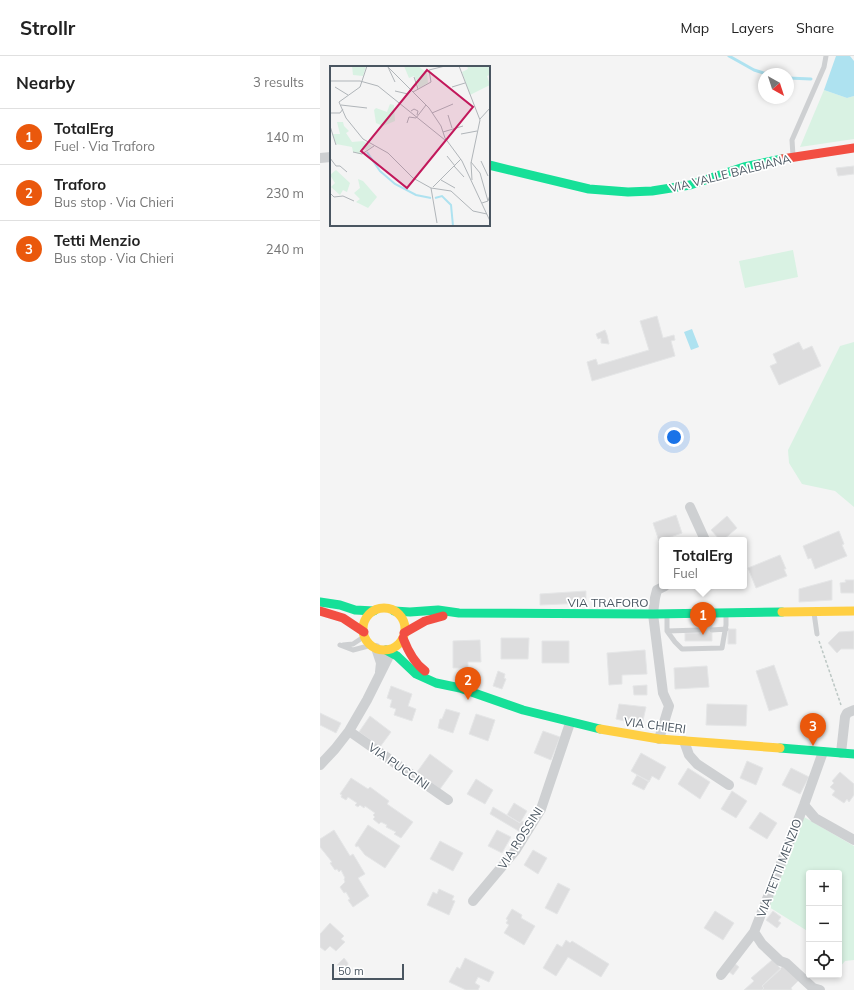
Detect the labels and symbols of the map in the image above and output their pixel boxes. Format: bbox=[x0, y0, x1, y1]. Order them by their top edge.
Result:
inset map bbox=[330, 66, 490, 226]
north arrow bbox=[758, 68, 794, 104]
street label: VIA VALLE BALBIANA bbox=[668, 151, 792, 195]
your location bbox=[664, 427, 684, 447]
street label: VIA TRAFORO bbox=[568, 595, 649, 610]
pin: 1 bbox=[690, 602, 716, 635]
pin: 2 bbox=[455, 667, 481, 700]
pin: 3 bbox=[800, 713, 826, 746]
street label: VIA CHIERI bbox=[623, 714, 687, 736]
street label: VIA PUCCINI bbox=[365, 739, 433, 793]
street label: VIA ROSSINI bbox=[494, 804, 546, 872]
street label: VIA TETTI MENZIO bbox=[753, 817, 805, 919]
scale bar bbox=[332, 962, 404, 981]

